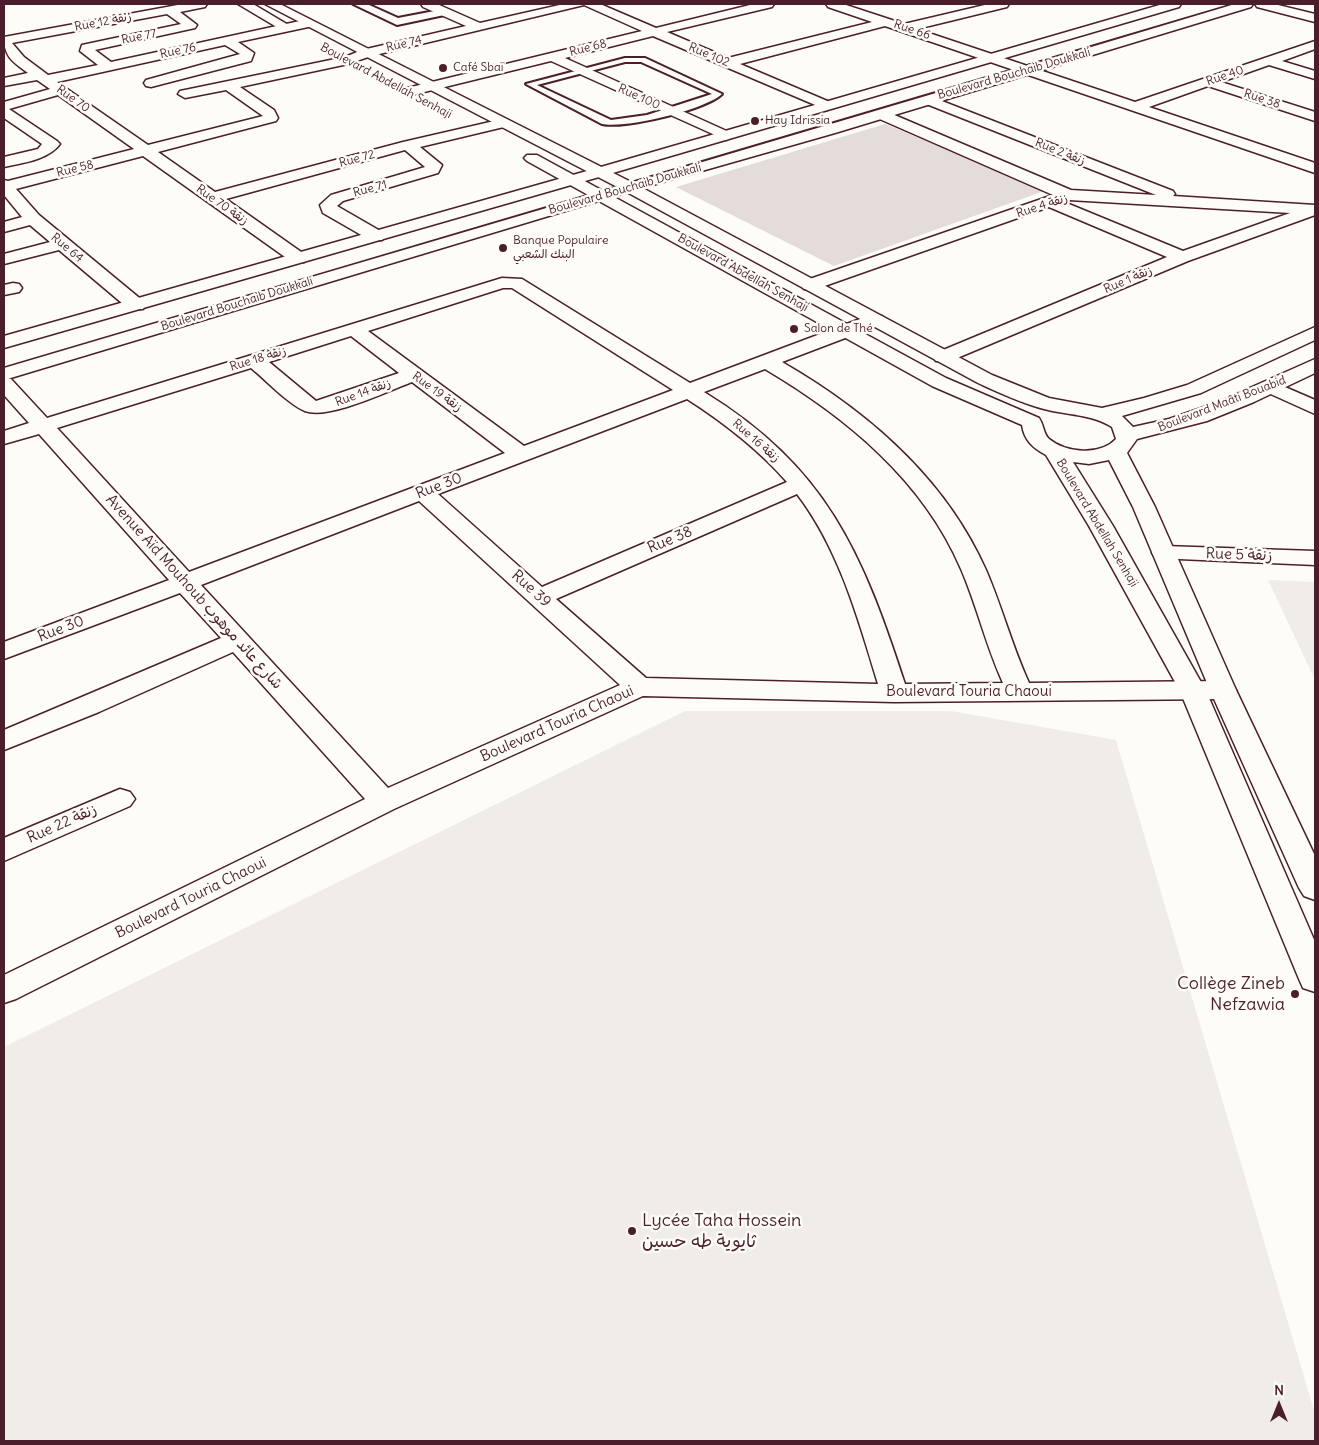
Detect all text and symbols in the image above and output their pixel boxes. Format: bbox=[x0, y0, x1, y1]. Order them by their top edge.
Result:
street label: Rue 12 زنقة bbox=[73, 9, 133, 35]
street label: Rue 66 bbox=[892, 17, 932, 43]
street label: Rue 77 bbox=[120, 27, 158, 47]
street label: Rue 74 bbox=[385, 33, 423, 55]
street label: Rue 68 bbox=[568, 36, 608, 60]
street label: Rue 76 bbox=[159, 40, 197, 62]
street label: Boulevard Abdellah Senhaji bbox=[318, 40, 454, 122]
street label: Rue 102 bbox=[686, 40, 732, 70]
street label: Boulevard Bouchaib Doukkali bbox=[936, 45, 1092, 103]
place label: Café Sbaï bbox=[453, 61, 503, 75]
marker: Café Sbaï bbox=[437, 62, 449, 74]
street label: Rue 40 bbox=[1204, 63, 1246, 89]
street label: Rue 100 bbox=[616, 81, 662, 113]
street label: Rue 70 bbox=[53, 82, 93, 116]
street label: Rue 38 bbox=[1242, 86, 1282, 112]
place label: Hay Idrissia bbox=[765, 114, 830, 128]
marker: Hay Idrissia bbox=[749, 115, 761, 127]
street label: Rue 2 زنقة bbox=[1033, 135, 1087, 169]
street label: Rue 72 bbox=[338, 147, 376, 171]
street label: Rue 58 bbox=[55, 157, 95, 181]
street label: Boulevard Bouchaib Doukkali bbox=[547, 160, 703, 218]
street label: Rue 71 bbox=[351, 178, 389, 200]
street label: Rue 70 زنقة bbox=[193, 182, 251, 228]
street label: Rue 4 زنقة bbox=[1014, 191, 1070, 221]
street label: Rue 64 bbox=[48, 230, 86, 266]
street label: Boulevard Abdellah Senhaji bbox=[675, 231, 811, 315]
place label: Banque Populaire البنك الشعبي bbox=[513, 234, 608, 262]
marker: Banque Populaire البنك الشعبي bbox=[497, 242, 509, 254]
street label: Rue 1 زنقة bbox=[1102, 263, 1154, 297]
street label: Boulevard Bouchaib Doukkali bbox=[159, 274, 315, 334]
place label: Salon de Thé bbox=[804, 322, 873, 336]
marker: Salon de Thé bbox=[788, 323, 800, 335]
street label: Rue 18 زنقة bbox=[228, 344, 288, 374]
street label: Rue 19 زنقة bbox=[409, 369, 465, 415]
street label: Boulevard Maâti Bouabid bbox=[1156, 373, 1288, 435]
street label: Rue 14 زنقة bbox=[333, 376, 393, 410]
street label: Rue 16 زنقة bbox=[729, 417, 783, 465]
street label: Boulevard Abdellah Senhaji bbox=[1053, 456, 1141, 590]
street label: Rue 30 bbox=[413, 469, 465, 503]
street label: Avenue Aïd Mouhoub شارع عائد موهوب bbox=[102, 491, 286, 693]
street label: Rue 38 bbox=[645, 523, 695, 557]
street label: Rue 5 زنقة bbox=[1205, 545, 1273, 565]
street label: Rue 39 bbox=[508, 567, 554, 611]
street label: Rue 30 bbox=[35, 612, 87, 646]
street label: Boulevard Touria Chaoui bbox=[478, 682, 636, 766]
street label: Boulevard Touria Chaoui bbox=[886, 683, 1052, 701]
street label: Rue 22 زنقة bbox=[24, 801, 100, 847]
street label: Boulevard Touria Chaoui bbox=[113, 854, 269, 942]
place label: Collège Zineb Nefzawia bbox=[1177, 973, 1285, 1016]
marker: Collège Zineb Nefzawia bbox=[1289, 988, 1301, 1000]
place label: Lycée Taha Hossein ثايوية طه حسين bbox=[642, 1210, 801, 1252]
marker: Lycée Taha Hossein ثايوية طه حسين bbox=[626, 1225, 638, 1237]
north arrow bbox=[1254, 1380, 1304, 1430]
text: N bbox=[1274, 1381, 1284, 1399]

